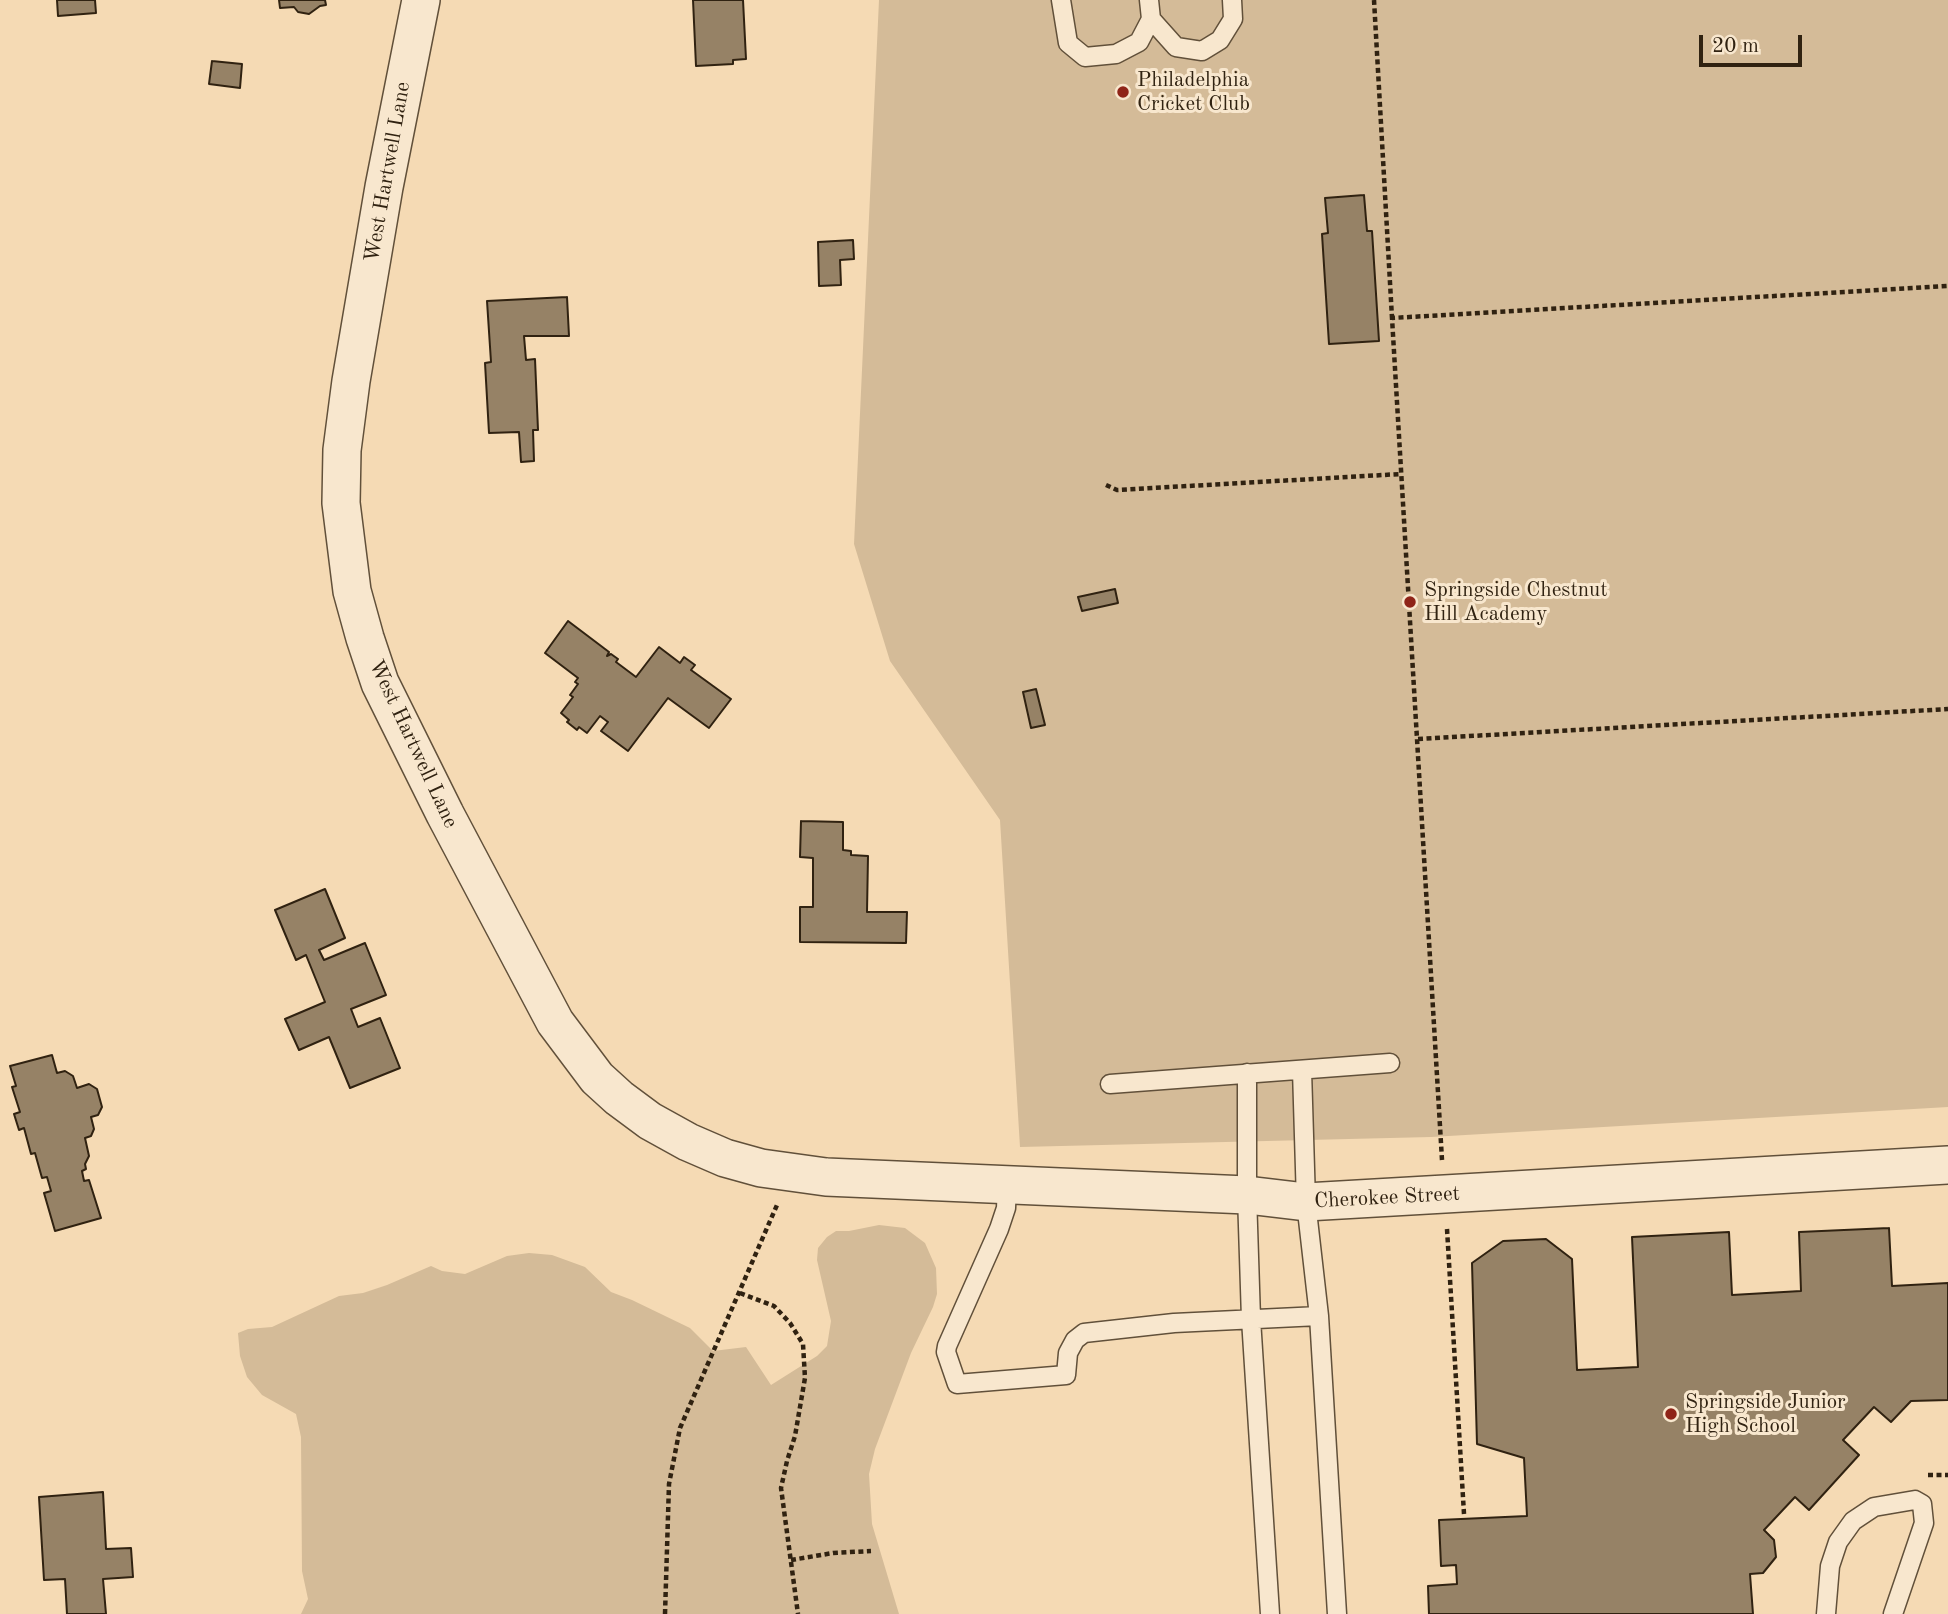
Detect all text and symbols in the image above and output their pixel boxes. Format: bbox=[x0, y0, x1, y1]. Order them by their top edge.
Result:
scale bar bbox=[1703, 21, 1806, 65]
text: 20 m bbox=[1712, 36, 1759, 57]
place label: Philadelphia Cricket Club bbox=[1137, 67, 1250, 117]
street label: West Hartwell Lane bbox=[360, 80, 416, 264]
marker: Philadelphia Cricket Club bbox=[1115, 84, 1131, 100]
place label: Springside Chestnut Hill Academy bbox=[1424, 577, 1608, 627]
marker: Springside Chestnut Hill Academy bbox=[1402, 594, 1418, 610]
street label: West Hartwell Lane bbox=[363, 656, 463, 832]
street label: Cherokee Street bbox=[1313, 1182, 1461, 1214]
place label: Springside Junior High School bbox=[1685, 1389, 1846, 1439]
marker: Springside Junior High School bbox=[1663, 1406, 1679, 1422]

